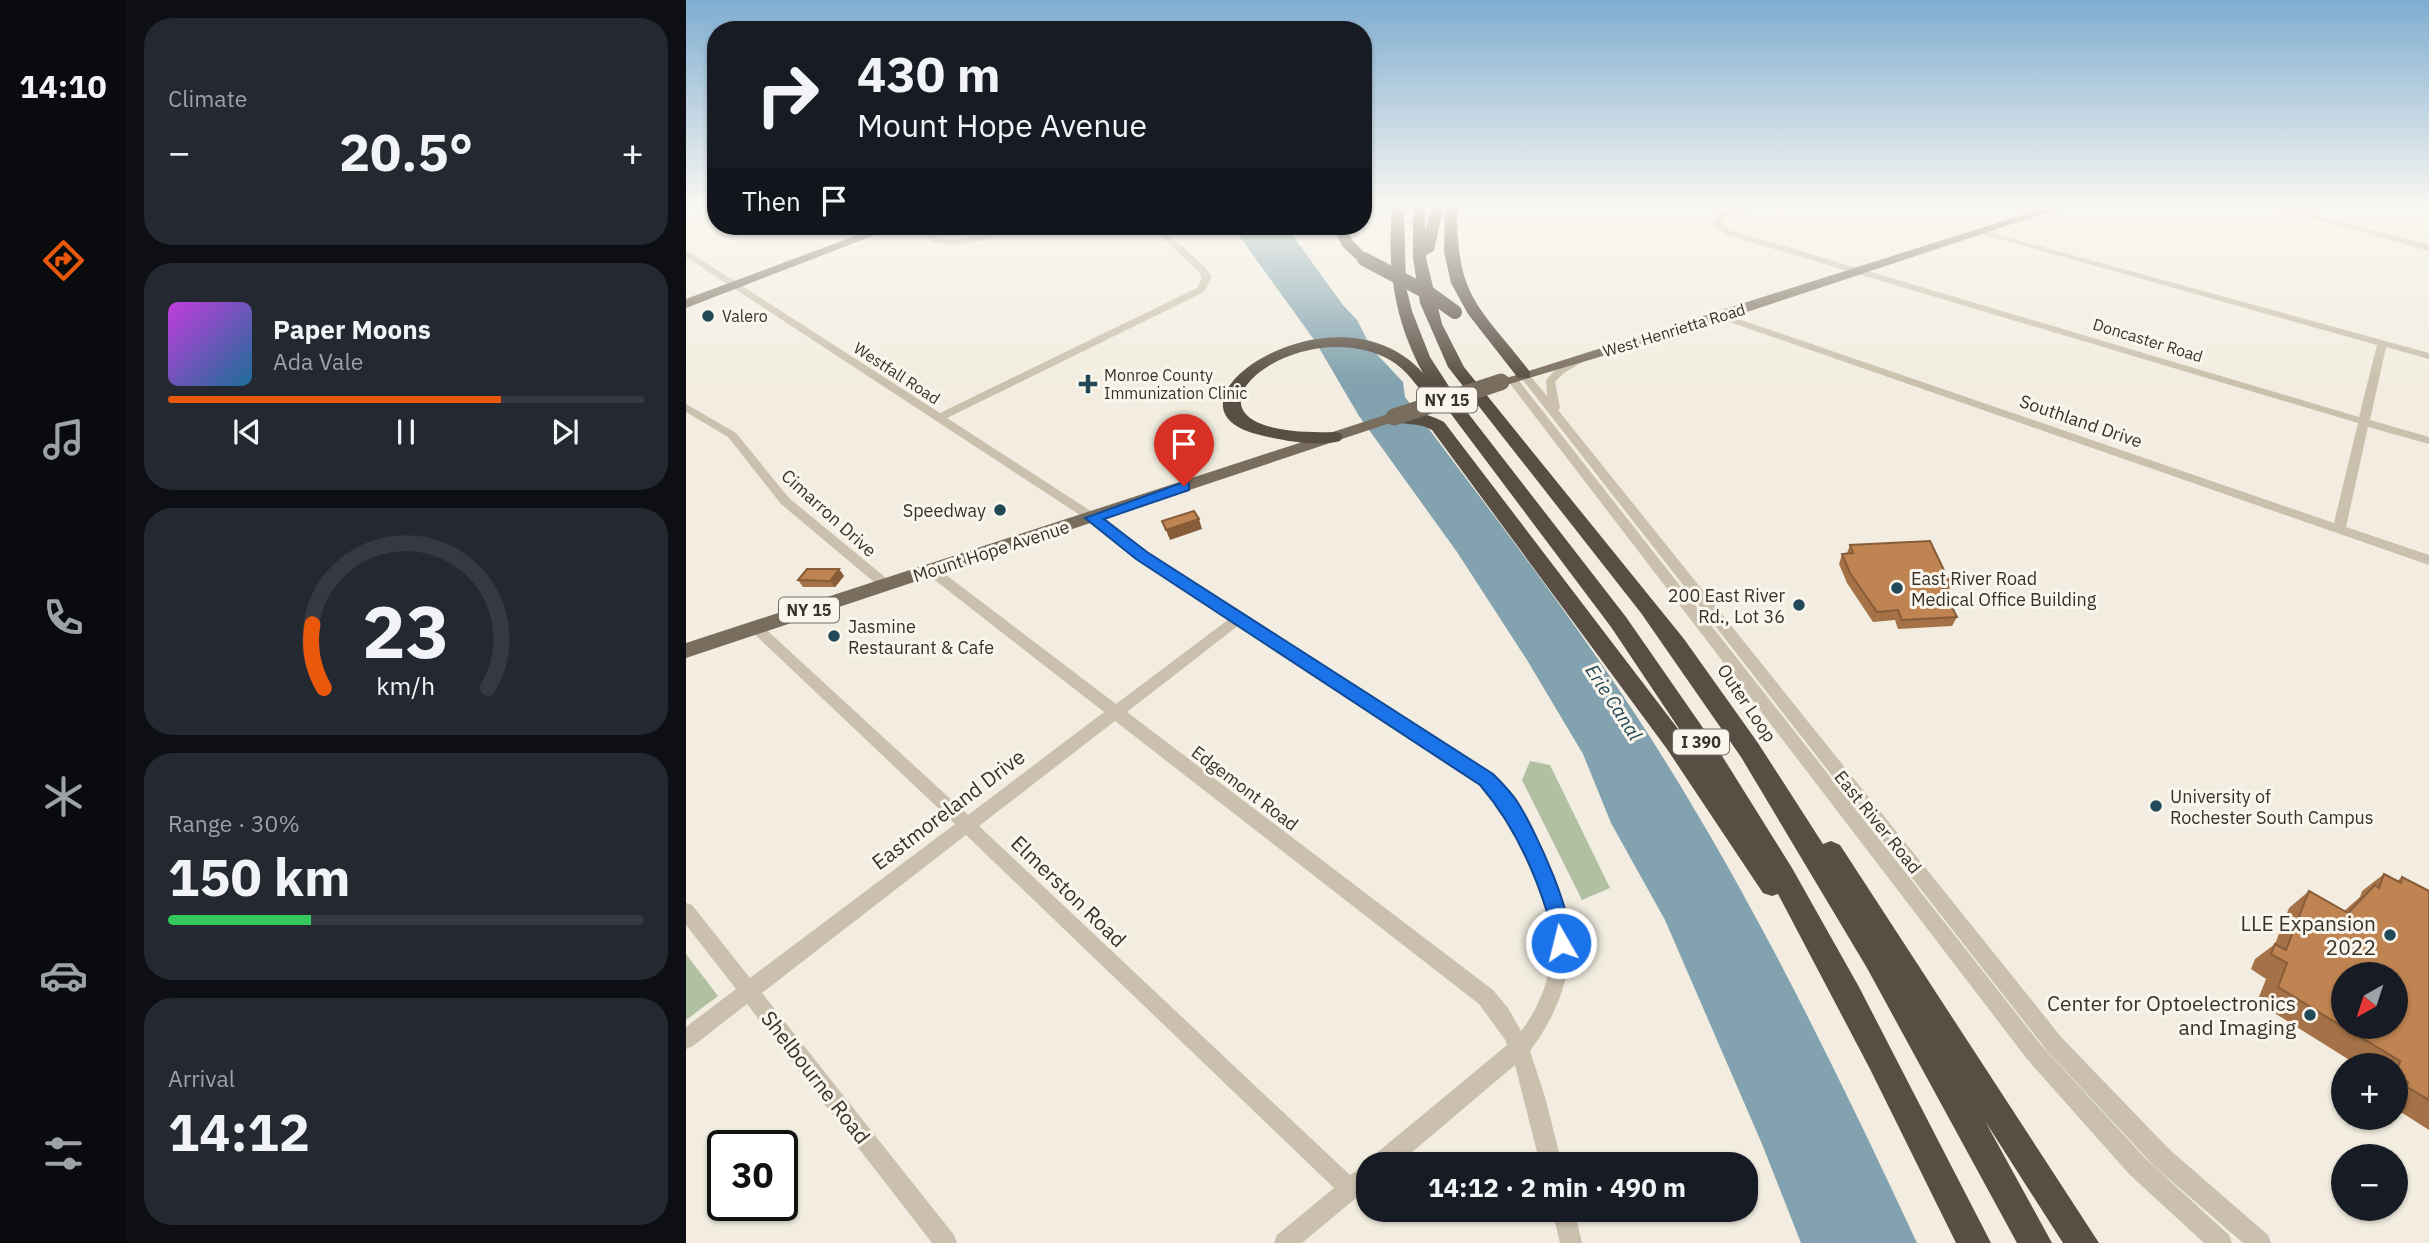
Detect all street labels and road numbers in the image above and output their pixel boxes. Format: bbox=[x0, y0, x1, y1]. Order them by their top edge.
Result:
street label: West Henrietta Road bbox=[1600, 299, 1748, 361]
street label: Doncaster Road bbox=[2091, 314, 2205, 366]
street label: Westfall Road bbox=[850, 338, 944, 408]
road number: NY 15 bbox=[1417, 388, 1477, 412]
street label: Southland Drive bbox=[2016, 389, 2146, 453]
street label: Cimarron Drive bbox=[777, 464, 882, 562]
street label: Mount Hope Avenue bbox=[910, 515, 1072, 587]
road number: NY 15 bbox=[779, 597, 839, 622]
street label: Outer Loop bbox=[1712, 660, 1782, 746]
road number: I 390 bbox=[1673, 730, 1729, 754]
street label: Edgemont Road bbox=[1187, 740, 1303, 836]
street label: Eastmoreland Drive bbox=[866, 742, 1030, 876]
street label: East River Road bbox=[1829, 766, 1927, 878]
street label: Elmerston Road bbox=[1005, 829, 1133, 953]
street label: Shelbourne Road bbox=[755, 1005, 877, 1149]

